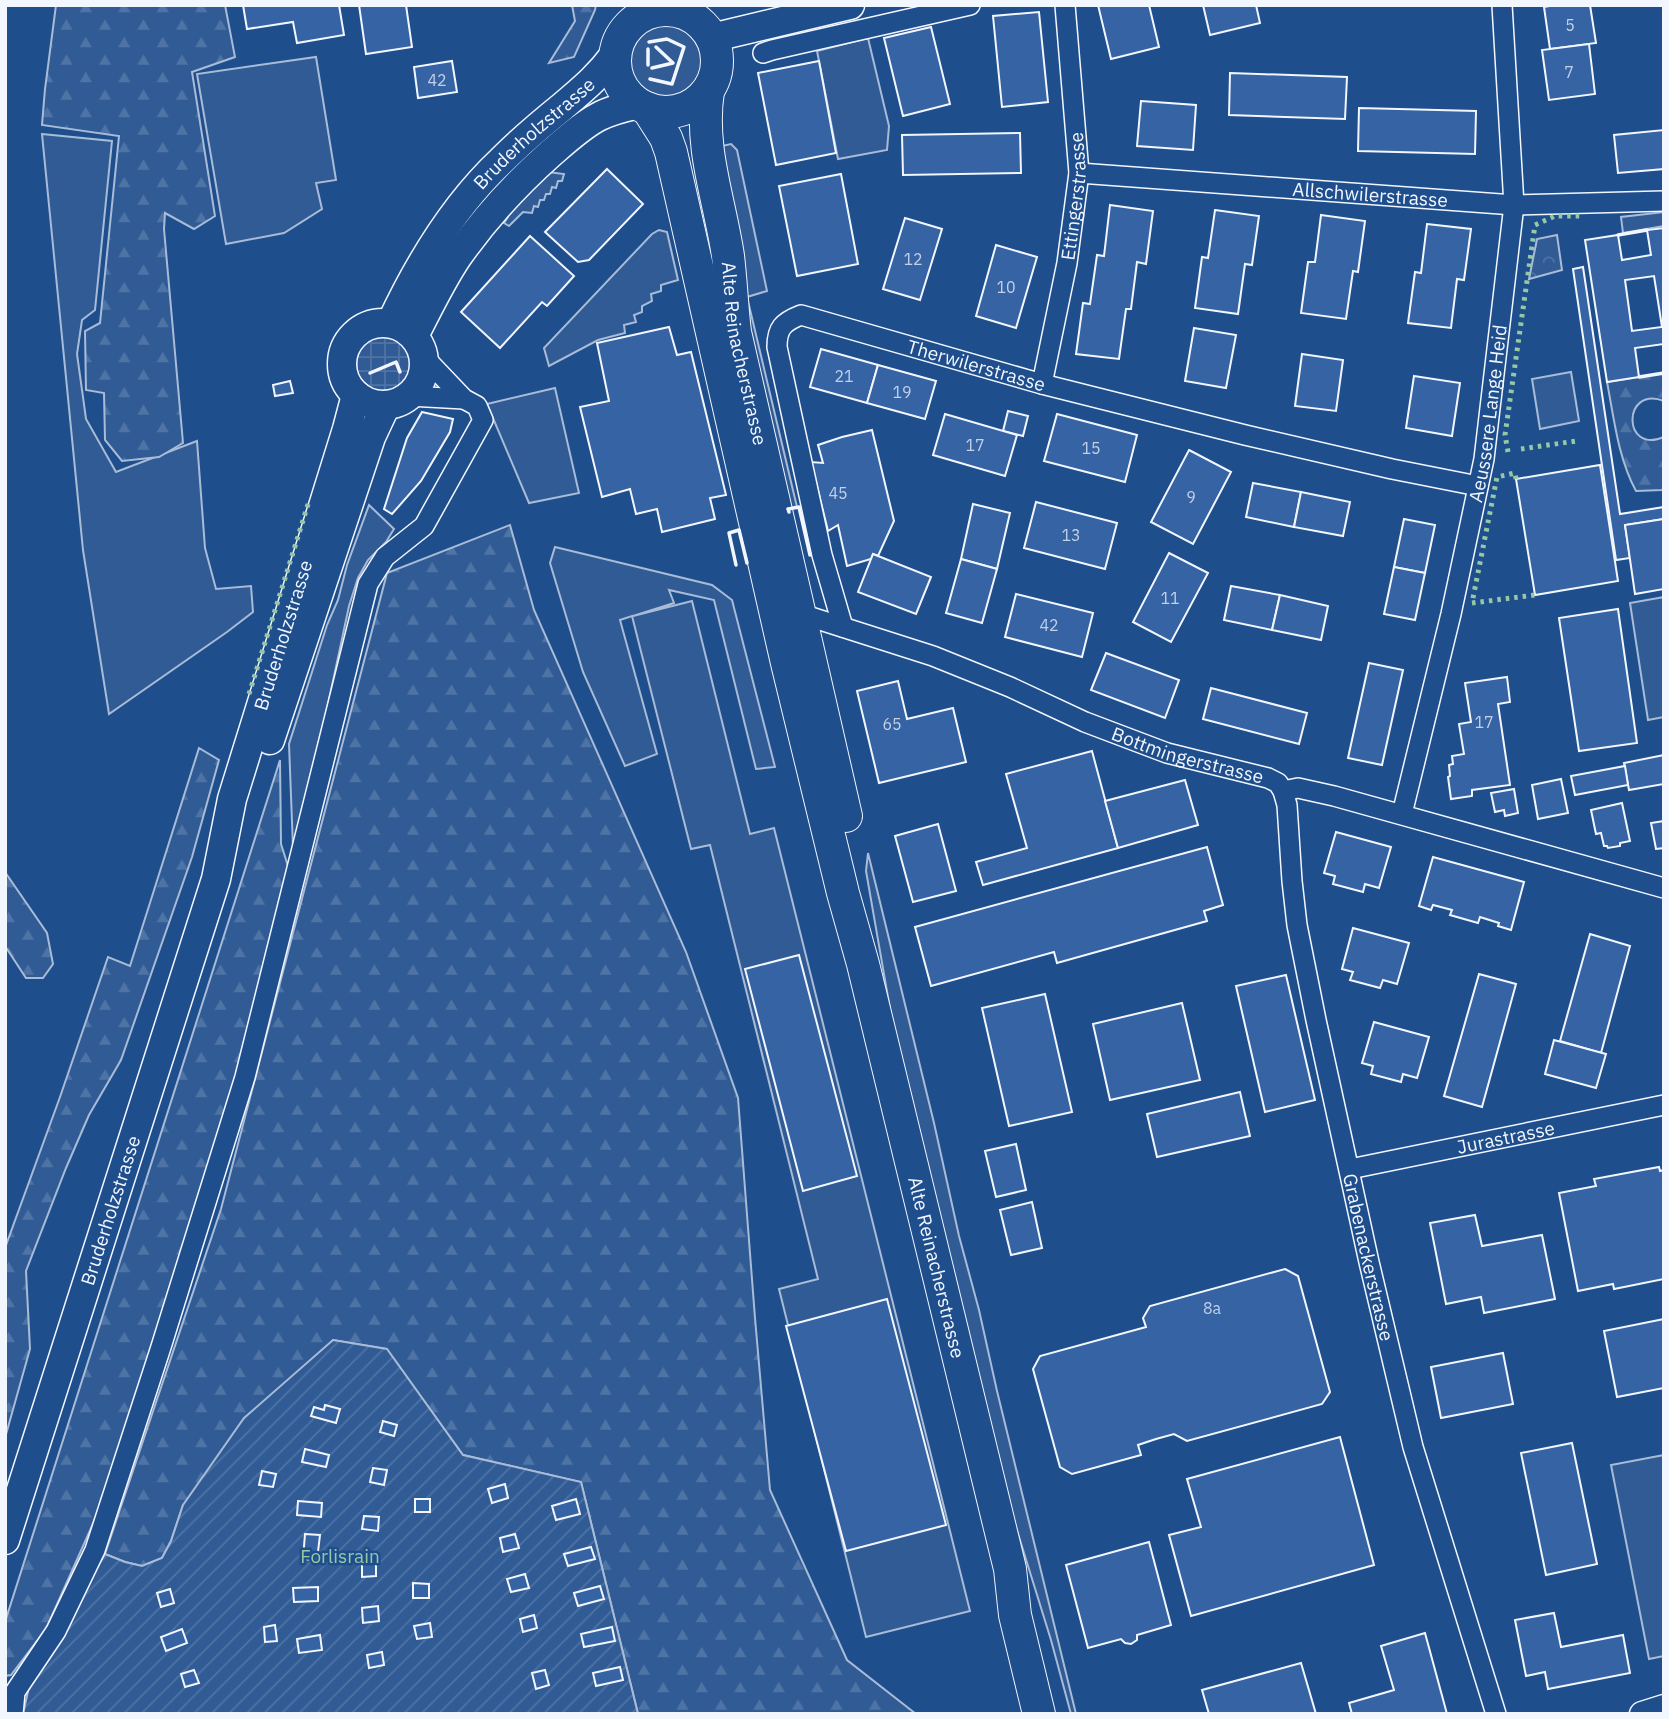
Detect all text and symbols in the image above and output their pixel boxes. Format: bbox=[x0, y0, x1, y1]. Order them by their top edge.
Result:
house number: 5 bbox=[1565, 15, 1575, 35]
house number: 7 bbox=[1564, 62, 1574, 82]
house number: 42 bbox=[427, 70, 447, 90]
street label: Bruderholzstrasse bbox=[468, 72, 600, 194]
street label: Ettingerstrasse bbox=[1056, 131, 1091, 262]
street label: Allschwilerstrasse bbox=[1292, 177, 1449, 212]
house number: 12 bbox=[903, 249, 923, 269]
street label: Alte Reinacherstrasse bbox=[717, 260, 773, 447]
house number: 10 bbox=[996, 277, 1016, 297]
street label: Aeussere Lange Heid bbox=[1463, 323, 1512, 504]
street label: Therwilerstrasse bbox=[904, 334, 1048, 396]
house number: 21 bbox=[834, 366, 854, 386]
house number: 19 bbox=[892, 382, 912, 402]
house number: 17 bbox=[965, 435, 985, 455]
house number: 15 bbox=[1081, 438, 1101, 458]
house number: 45 bbox=[828, 483, 848, 503]
house number: 9 bbox=[1186, 487, 1196, 507]
house number: 13 bbox=[1061, 525, 1081, 545]
street label: Bruderholzstrasse bbox=[248, 557, 317, 713]
house number: 11 bbox=[1160, 588, 1180, 608]
house number: 42 bbox=[1039, 615, 1059, 635]
house number: 17 bbox=[1474, 712, 1494, 732]
house number: 65 bbox=[882, 714, 902, 734]
street label: Bottmingerstrasse bbox=[1108, 721, 1266, 789]
street label: Jurastrasse bbox=[1455, 1116, 1557, 1159]
street label: Bruderholzstrasse bbox=[75, 1133, 145, 1288]
street label: Grabenackerstrasse bbox=[1338, 1171, 1399, 1343]
street label: Alte Reinacherstrasse bbox=[903, 1174, 970, 1361]
house number: 8a bbox=[1203, 1298, 1222, 1318]
park label: Forlisrain bbox=[300, 1544, 380, 1568]

